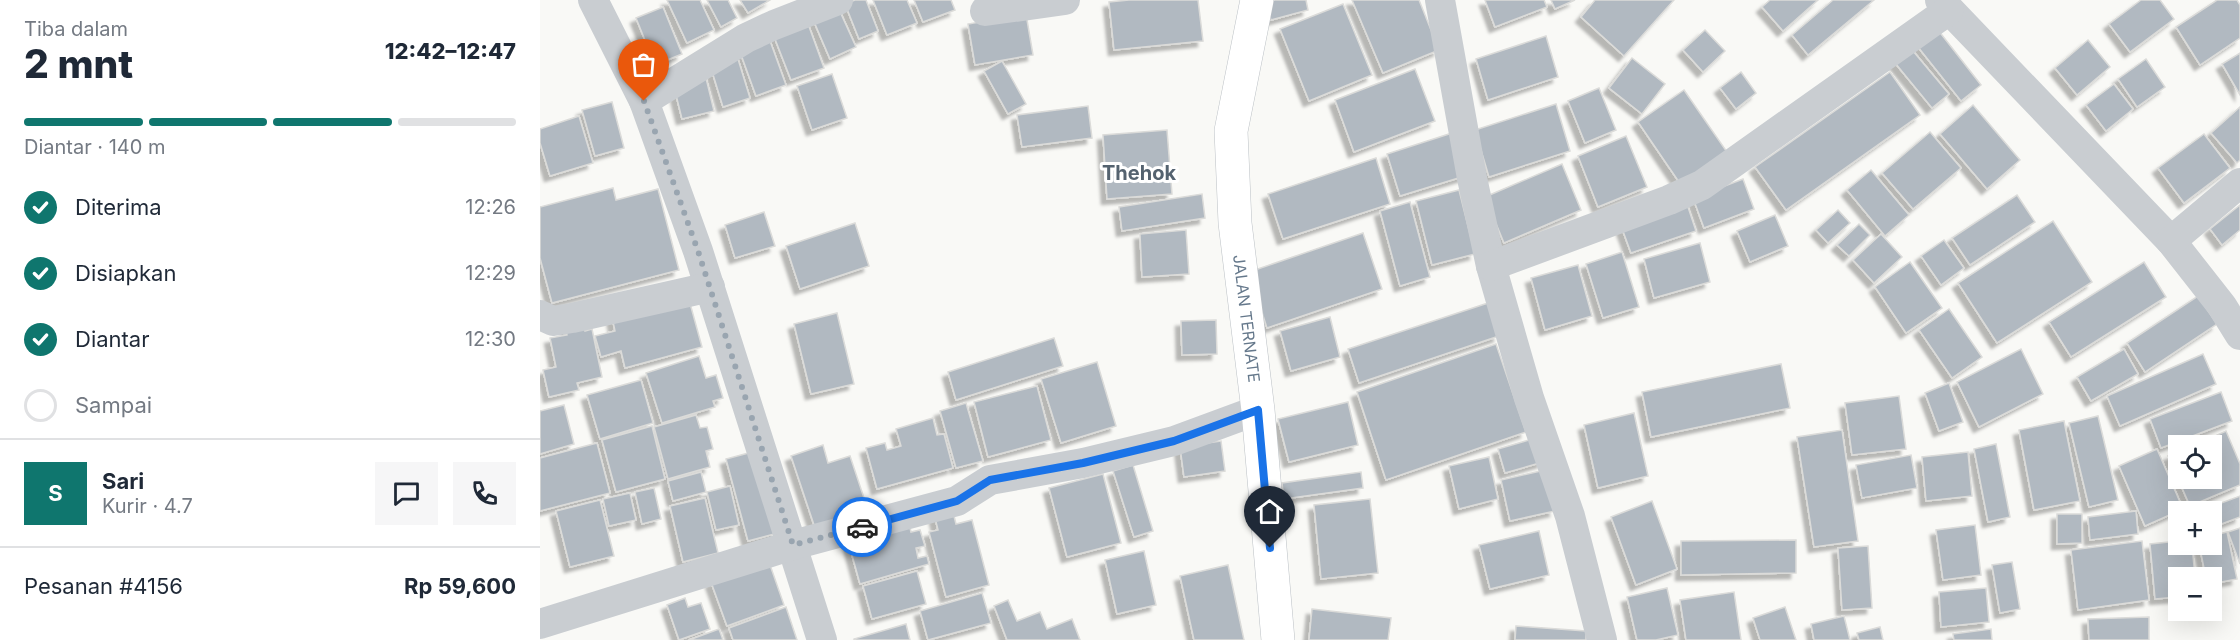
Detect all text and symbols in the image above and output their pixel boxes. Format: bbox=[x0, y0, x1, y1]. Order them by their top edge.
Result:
text: Tiba dalam bbox=[24, 17, 128, 41]
text: 12:42–12:47 bbox=[385, 38, 516, 64]
pin bbox=[618, 39, 669, 101]
text: 2 mnt bbox=[24, 40, 133, 87]
icon: bag bbox=[627, 48, 660, 81]
text: Diantar · 140 m bbox=[24, 135, 166, 159]
district label: Thehok bbox=[1102, 161, 1176, 185]
icon: check bbox=[24, 191, 57, 224]
text: Diterima bbox=[75, 194, 162, 220]
text: 12:26 bbox=[465, 195, 516, 219]
street label: JALAN TERNATE bbox=[1229, 254, 1265, 384]
icon: check bbox=[24, 257, 57, 290]
text: Disiapkan bbox=[75, 260, 176, 286]
text: 12:29 bbox=[465, 261, 516, 285]
icon: check bbox=[24, 323, 57, 356]
text: Diantar bbox=[75, 326, 150, 352]
text: 12:30 bbox=[465, 327, 516, 351]
text: Sampai bbox=[75, 392, 152, 418]
map controls bbox=[2168, 435, 2222, 621]
button: locate bbox=[2168, 435, 2222, 489]
button: chat bbox=[375, 462, 438, 525]
button: phone bbox=[453, 462, 516, 525]
text: Sari bbox=[102, 468, 144, 494]
text: S bbox=[48, 480, 63, 506]
pin bbox=[1244, 486, 1295, 548]
text: Kurir · 4.7 bbox=[102, 494, 193, 518]
icon: home bbox=[1253, 495, 1286, 528]
courier bbox=[832, 497, 892, 557]
button: + bbox=[2168, 501, 2222, 555]
icon: car bbox=[846, 511, 879, 544]
button: − bbox=[2168, 567, 2222, 621]
text: Pesanan #4156 bbox=[24, 573, 183, 599]
text: Rp 59,600 bbox=[404, 573, 516, 599]

